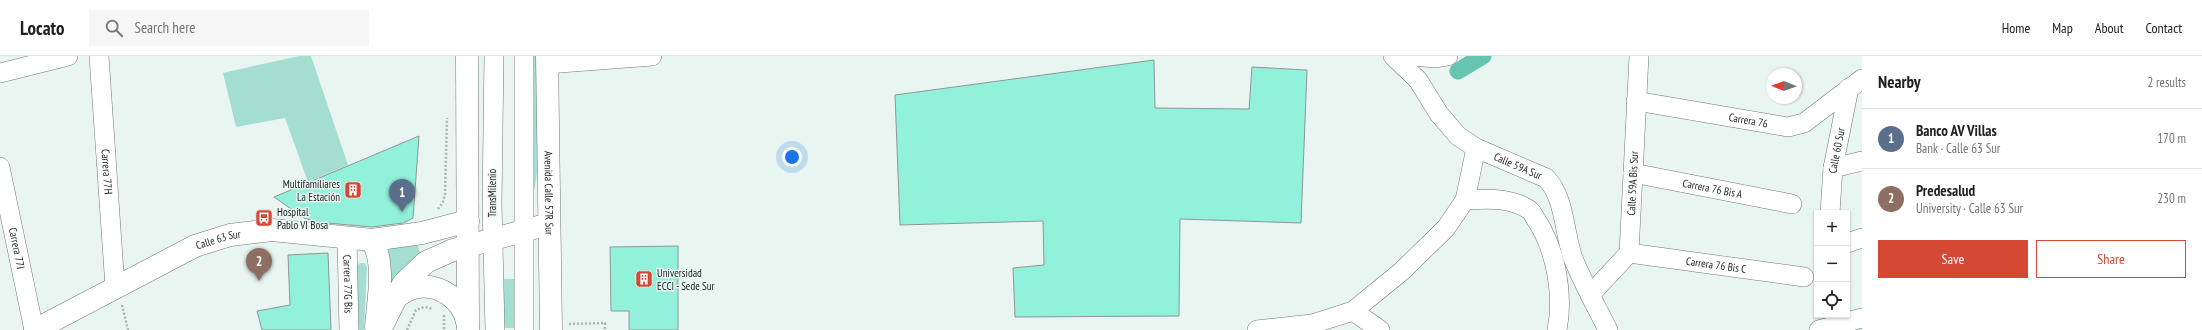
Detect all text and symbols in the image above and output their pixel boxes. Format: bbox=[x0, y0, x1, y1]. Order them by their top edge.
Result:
search box bbox=[89, 10, 369, 46]
text: Locato bbox=[20, 16, 65, 40]
icon: search bbox=[103, 17, 125, 39]
text: Search here bbox=[135, 18, 195, 37]
text: Home bbox=[2002, 19, 2030, 37]
text: Map bbox=[2052, 19, 2073, 37]
text: About bbox=[2095, 19, 2124, 37]
text: Contact bbox=[2146, 19, 2182, 37]
north arrow bbox=[1766, 68, 1802, 104]
text: Nearby bbox=[1878, 71, 1921, 93]
text: 2 results bbox=[2147, 74, 2186, 91]
street label: Carrera 76 bbox=[1728, 110, 1769, 130]
text: Banco AV Villas bbox=[1916, 121, 1997, 140]
street label: Calle 60 Sur bbox=[1826, 126, 1848, 174]
text: 1 bbox=[1888, 130, 1894, 147]
text: 170 m bbox=[2157, 130, 2186, 147]
text: Bank · Calle 63 Sur bbox=[1916, 140, 2000, 157]
your location bbox=[782, 147, 802, 167]
street label: Carrera 77H bbox=[98, 149, 116, 195]
street label: Calle 59A Sur bbox=[1492, 150, 1544, 182]
street label: Avenida Calle 57R Sur bbox=[541, 151, 557, 235]
street label: Calle 59A Bis Sur bbox=[1624, 151, 1641, 216]
street label: TransMilenio bbox=[485, 169, 499, 217]
street label: Carrera 76 Bis A bbox=[1681, 176, 1744, 201]
place label: Multifamiliares La Estación bbox=[283, 177, 340, 204]
pin: 1 bbox=[389, 179, 415, 212]
building icon: Multifamiliares La Estación bbox=[343, 180, 363, 200]
text: Predesalud bbox=[1916, 181, 1975, 200]
text: 2 bbox=[1888, 190, 1894, 207]
text: 230 m bbox=[2157, 190, 2186, 207]
text: University · Calle 63 Sur bbox=[1916, 200, 2023, 217]
place label: Hospital Pablo VI Bosa bbox=[277, 205, 328, 232]
bus stop icon: Hospital Pablo VI Bosa bbox=[254, 208, 274, 228]
map controls bbox=[1814, 210, 1850, 318]
button: + bbox=[1814, 210, 1850, 246]
street label: Carrera 77I bbox=[6, 226, 28, 270]
street label: Calle 63 Sur bbox=[194, 227, 241, 252]
button: Save bbox=[1878, 240, 2028, 278]
button: Share bbox=[2036, 240, 2186, 278]
button: − bbox=[1814, 246, 1850, 282]
pin: 2 bbox=[246, 248, 272, 281]
street label: Carrera 76 Bis C bbox=[1685, 254, 1747, 276]
street label: Carrera 77G Bis bbox=[340, 255, 356, 314]
place label: Universidad ECCI - Sede Sur bbox=[657, 266, 715, 293]
building icon: Universidad ECCI - Sede Sur bbox=[634, 269, 654, 289]
button: locate bbox=[1814, 282, 1850, 318]

